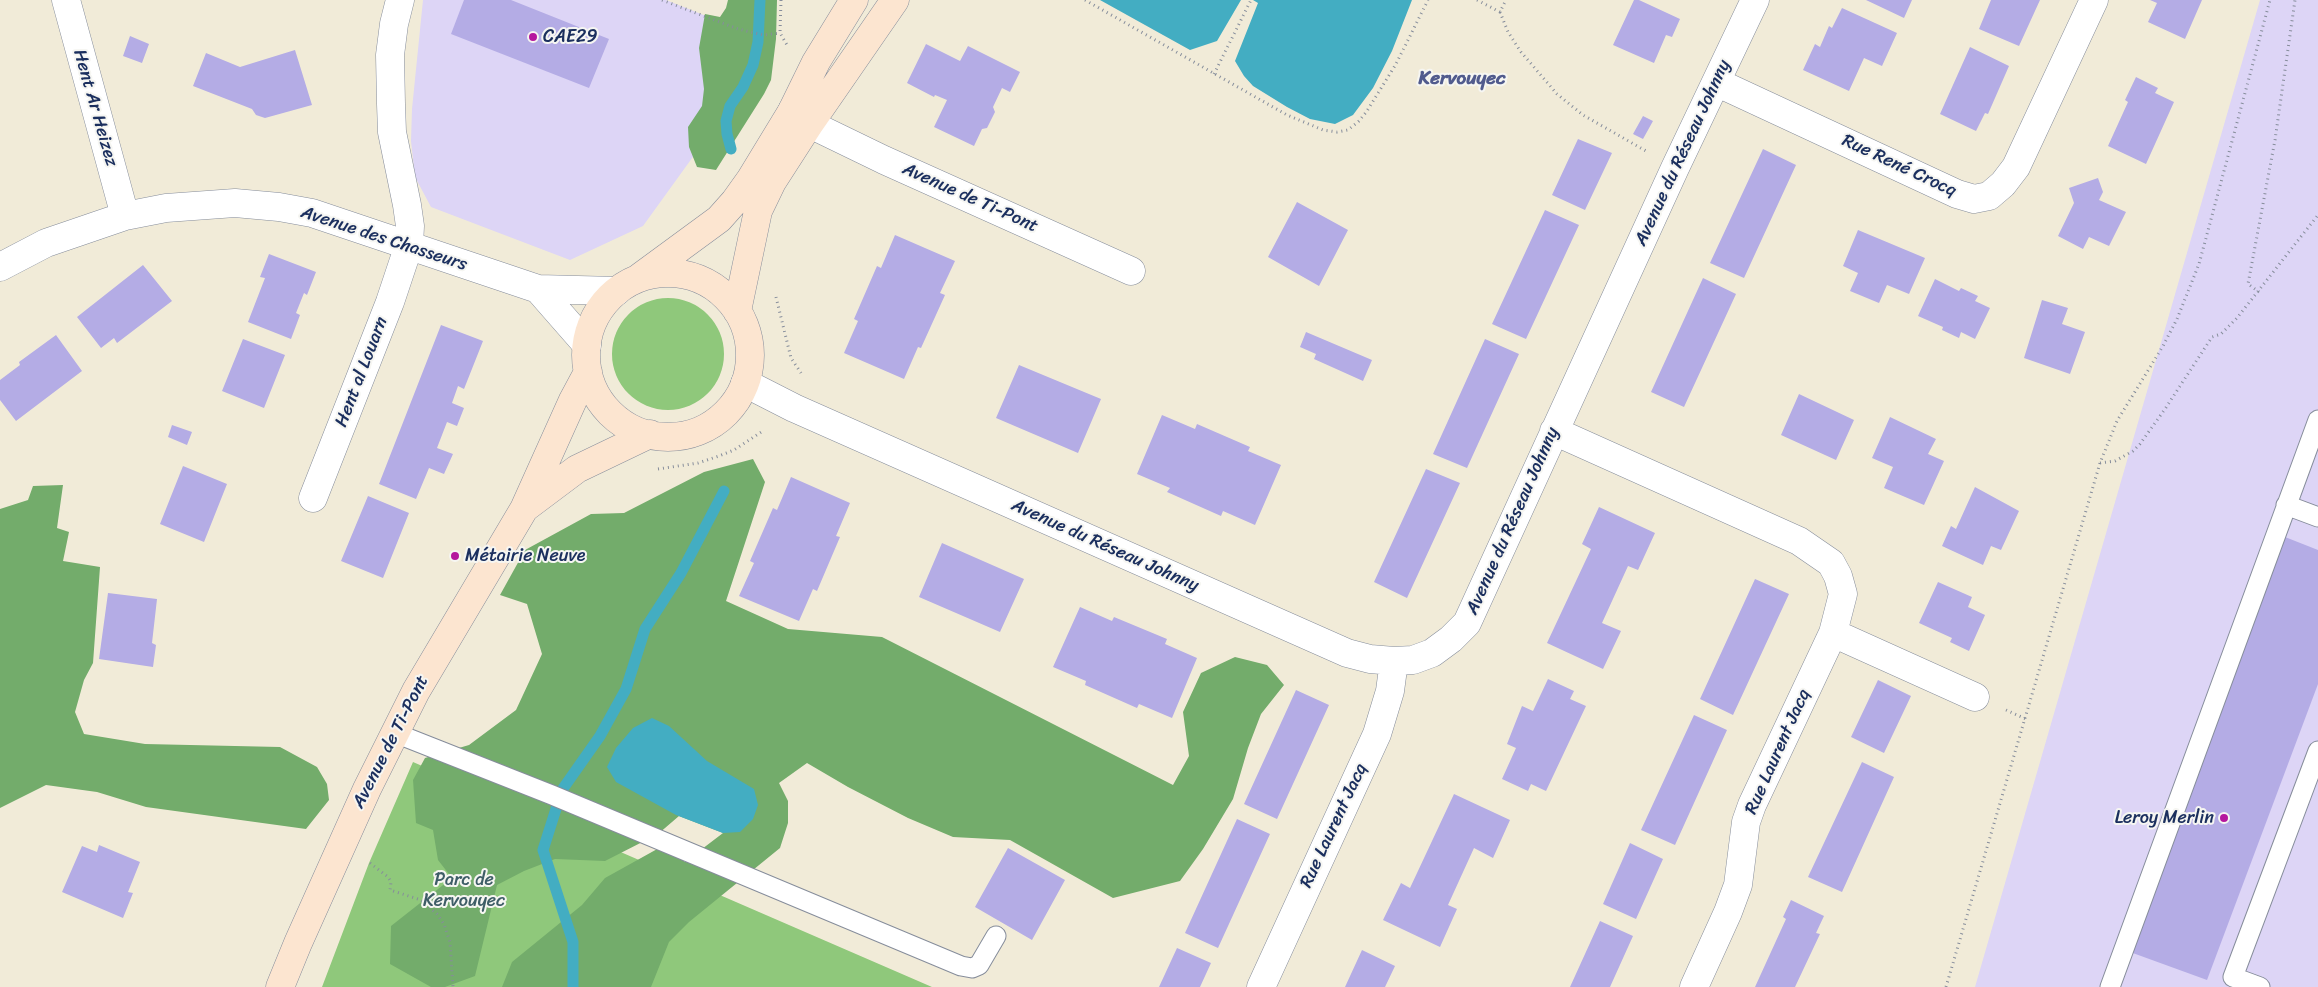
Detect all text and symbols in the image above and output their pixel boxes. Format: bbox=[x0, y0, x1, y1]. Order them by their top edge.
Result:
place label: CAE29 bbox=[543, 26, 597, 48]
marker: CAE29 bbox=[527, 31, 539, 43]
street label: Hent Ar Heizez bbox=[68, 47, 122, 169]
street label: Avenue du Réseau Johnny bbox=[1630, 57, 1736, 249]
district label: Kervouyec bbox=[1419, 68, 1505, 90]
street label: Rue René Crocq bbox=[1838, 130, 1960, 202]
street label: Avenue de Ti-Pont bbox=[899, 158, 1041, 238]
street label: Avenue des Chasseurs bbox=[298, 202, 470, 276]
street label: Hent al Louarn bbox=[331, 314, 393, 430]
street label: Avenue du Réseau Johnny bbox=[1462, 424, 1564, 618]
street label: Avenue du Réseau Johnny bbox=[1008, 495, 1202, 597]
place label: Métairie Neuve bbox=[465, 545, 586, 567]
marker: Métairie Neuve bbox=[449, 550, 461, 562]
street label: Avenue de Ti-Pont bbox=[348, 672, 434, 812]
street label: Rue Laurent Jacq bbox=[1741, 686, 1815, 818]
street label: Rue Laurent Jacq bbox=[1296, 761, 1372, 891]
place label: Leroy Merlin bbox=[2115, 807, 2214, 829]
marker: Leroy Merlin bbox=[2218, 812, 2230, 824]
park label: Parc de Kervouyec bbox=[423, 869, 505, 912]

